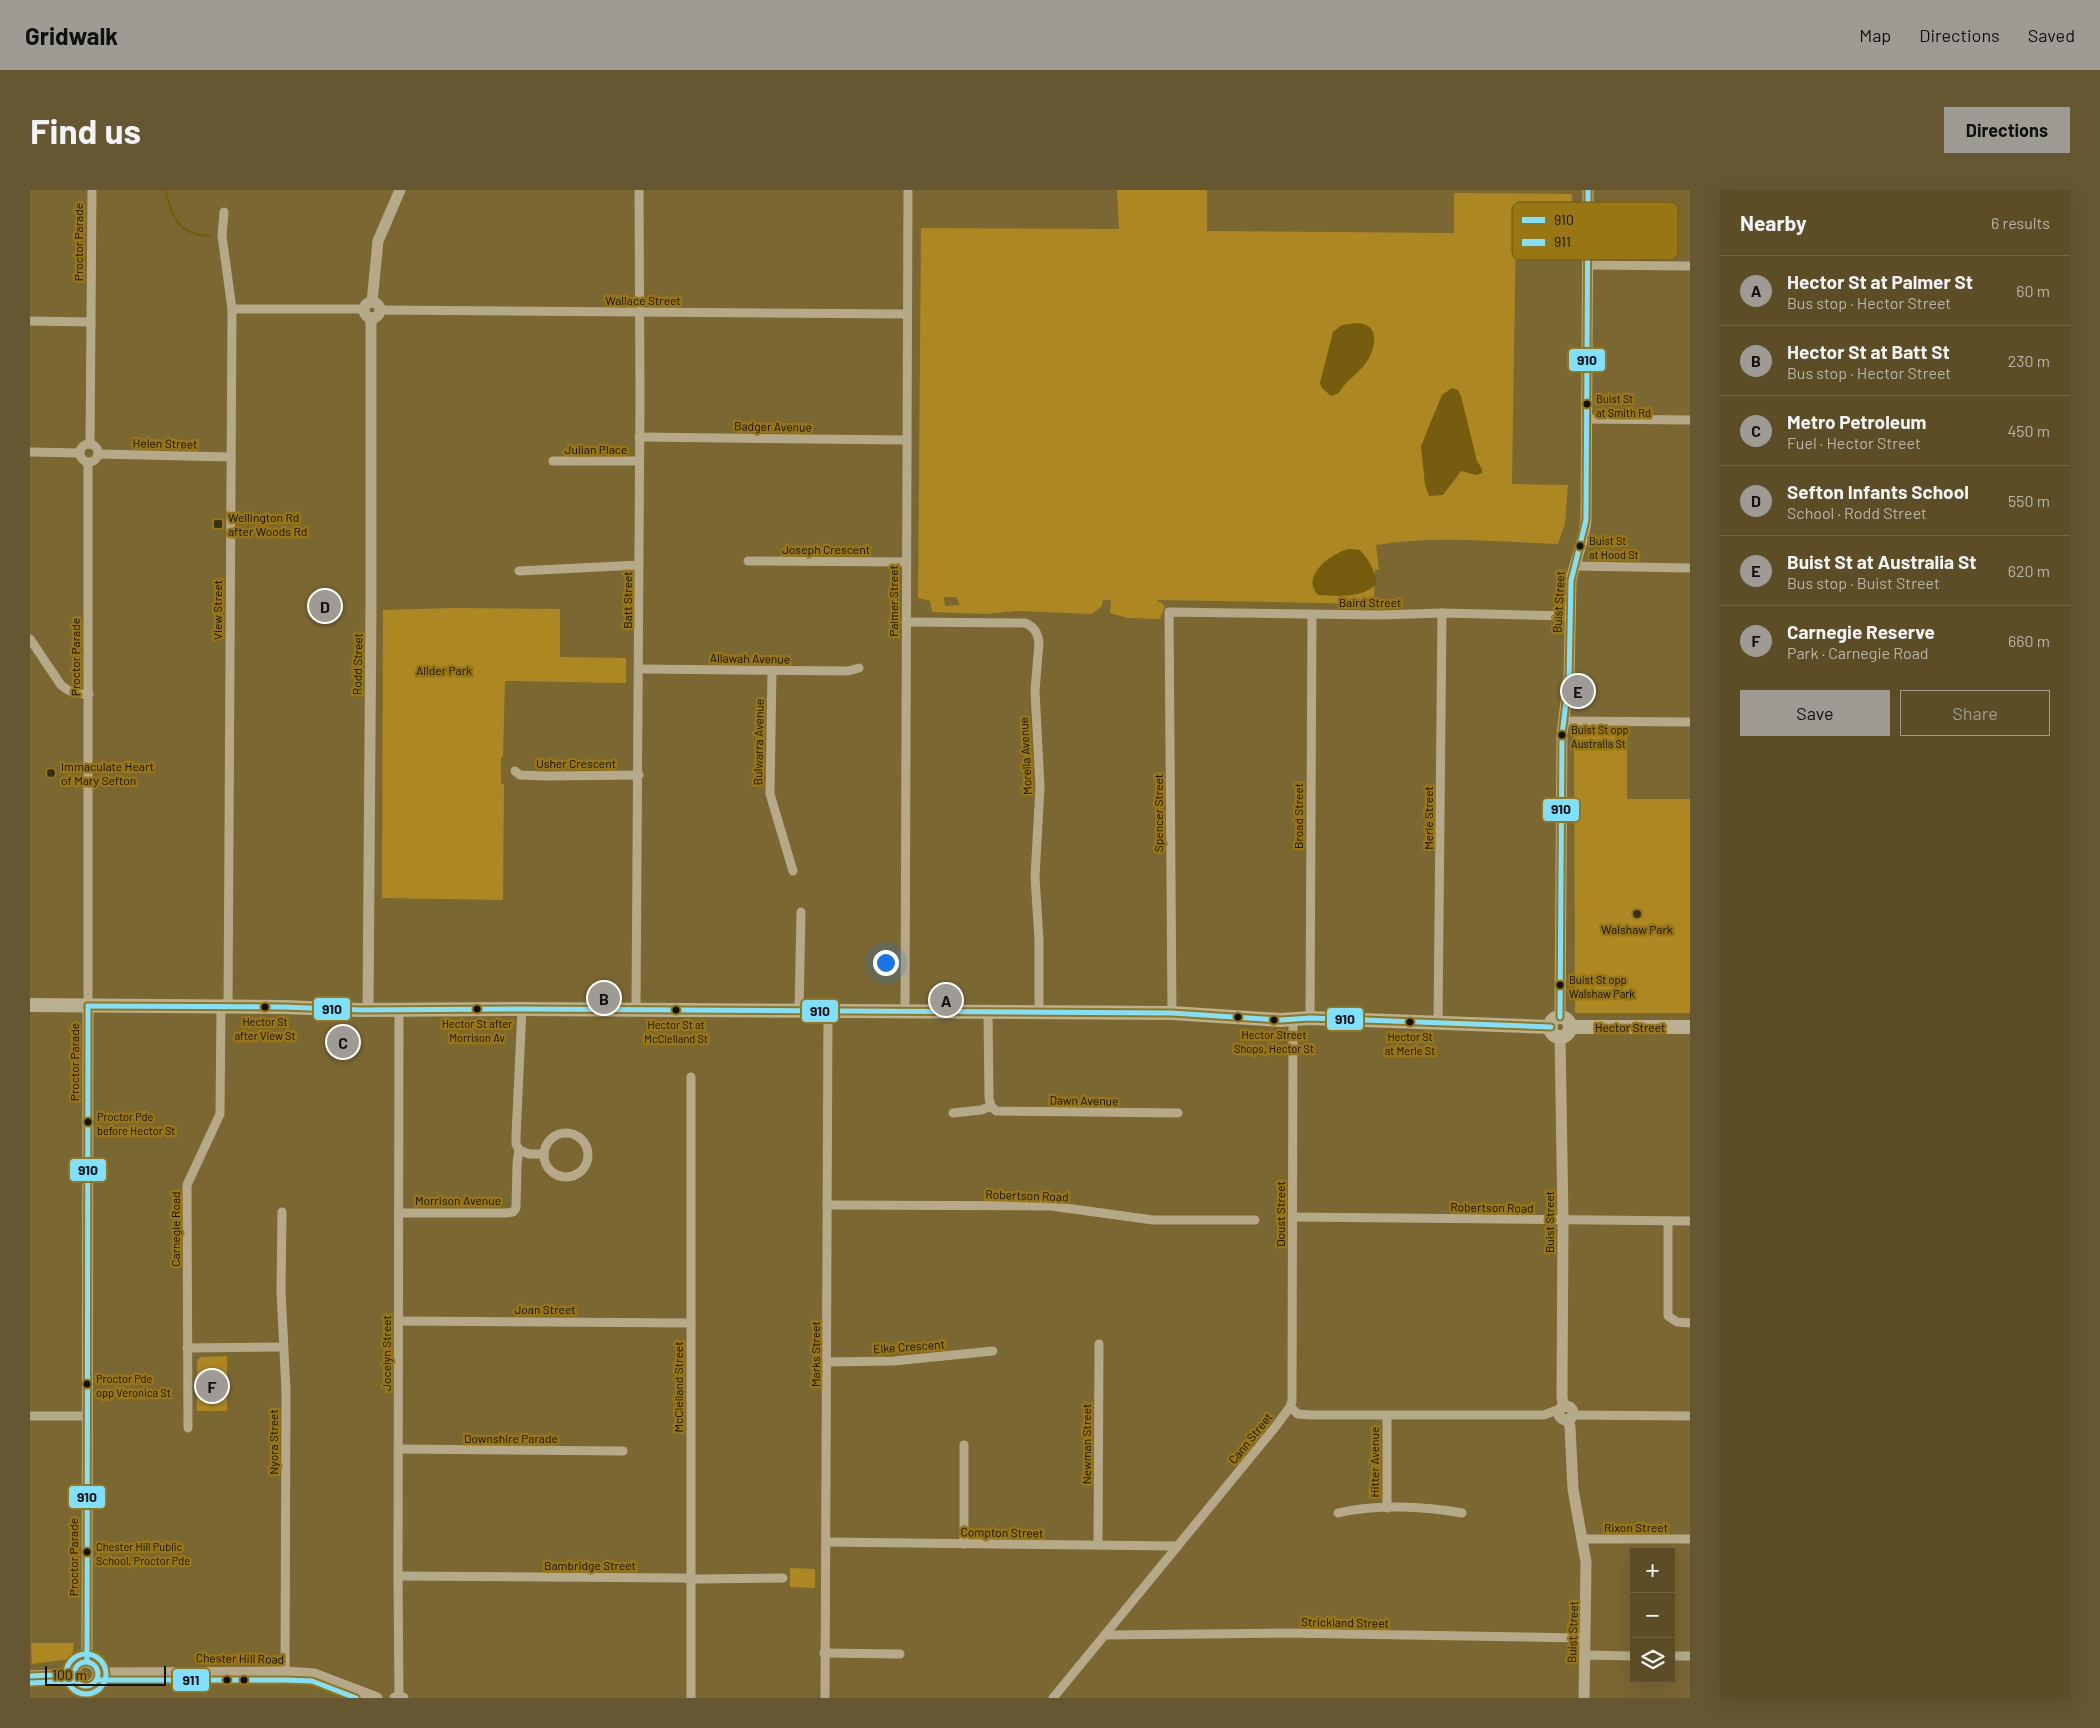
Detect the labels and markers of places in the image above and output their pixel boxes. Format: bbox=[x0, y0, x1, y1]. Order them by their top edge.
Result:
place label: Buist St at Smith Rd bbox=[1596, 392, 1651, 419]
marker: Buist St at Smith Rd bbox=[1582, 399, 1592, 409]
place label: Wellington Rd after Woods Rd bbox=[228, 510, 307, 538]
marker: Wellington Rd after Woods Rd bbox=[212, 518, 224, 530]
place label: Buist St at Hood St bbox=[1589, 534, 1639, 561]
marker: Buist St at Hood St bbox=[1575, 541, 1585, 551]
pin: D bbox=[309, 587, 341, 625]
pin: E bbox=[1562, 672, 1594, 710]
place label: Buist St opp Australia St bbox=[1571, 723, 1629, 750]
marker: Buist St opp Australia St bbox=[1557, 730, 1567, 740]
place label: Immaculate Heart of Mary Sefton bbox=[61, 759, 154, 787]
marker: Immaculate Heart of Mary Sefton bbox=[45, 767, 57, 779]
marker: Walshaw Park bbox=[1631, 908, 1643, 920]
place label: Walshaw Park bbox=[1601, 922, 1673, 936]
place label: Buist St opp Walshaw Park bbox=[1569, 973, 1635, 1000]
pin: B bbox=[588, 979, 620, 1017]
marker: Buist St opp Walshaw Park bbox=[1555, 980, 1565, 990]
pin: A bbox=[930, 981, 962, 1019]
marker: Hector St after View St bbox=[260, 1002, 270, 1012]
marker: Hector St after Morrison Av bbox=[472, 1004, 482, 1014]
marker: Hector St at McClelland St bbox=[671, 1005, 681, 1015]
unlabelled marker bbox=[1233, 1012, 1243, 1022]
place label: Hector St after View St bbox=[235, 1015, 295, 1042]
marker: Hector Street Shops, Hector St bbox=[1269, 1015, 1279, 1025]
place label: Hector St after Morrison Av bbox=[442, 1017, 512, 1044]
marker: Hector St at Merle St bbox=[1405, 1017, 1415, 1027]
place label: Hector St at McClelland St bbox=[644, 1018, 708, 1045]
pin: C bbox=[327, 1023, 359, 1061]
place label: Hector Street Shops, Hector St bbox=[1234, 1028, 1314, 1055]
place label: Hector St at Merle St bbox=[1385, 1030, 1435, 1057]
place label: Proctor Pde before Hector St bbox=[97, 1110, 175, 1137]
marker: Proctor Pde before Hector St bbox=[83, 1117, 93, 1127]
pin: F bbox=[196, 1367, 228, 1405]
place label: Proctor Pde opp Veronica St bbox=[96, 1372, 171, 1399]
marker: Proctor Pde opp Veronica St bbox=[82, 1379, 92, 1389]
place label: Chester Hill Public School, Proctor Pde bbox=[96, 1540, 190, 1567]
marker: Chester Hill Public School, Proctor Pde bbox=[82, 1547, 92, 1557]
unlabelled marker bbox=[222, 1675, 232, 1685]
unlabelled marker bbox=[239, 1675, 249, 1685]

